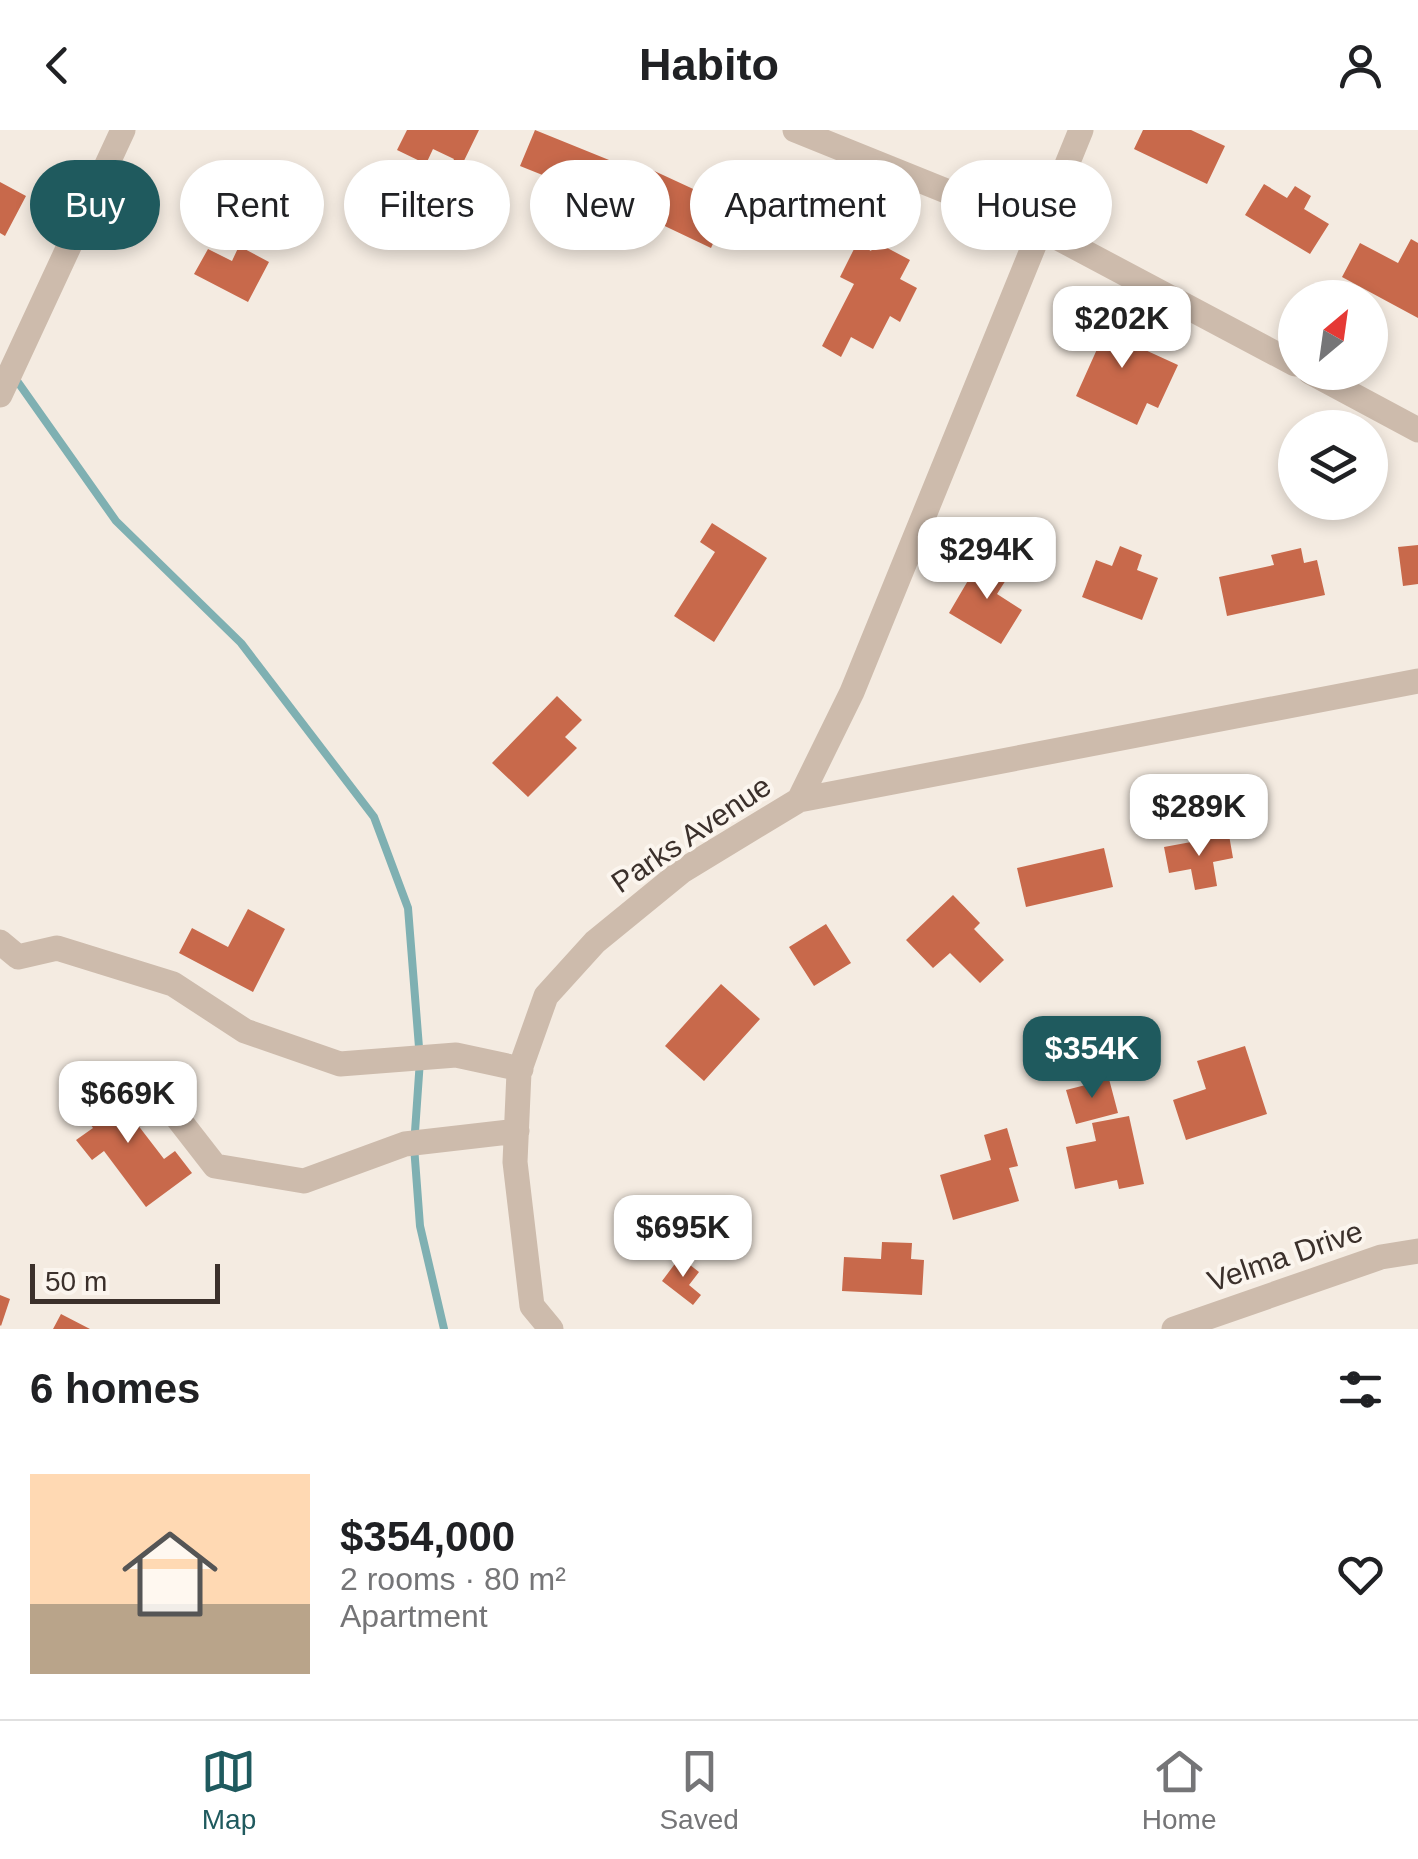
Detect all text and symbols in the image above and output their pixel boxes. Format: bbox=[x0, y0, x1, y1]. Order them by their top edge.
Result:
icon: back bbox=[30, 38, 85, 93]
icon: person bbox=[1333, 38, 1388, 93]
text: Habito bbox=[639, 39, 779, 90]
chip: Buy bbox=[30, 160, 160, 250]
chip: Rent bbox=[180, 160, 324, 250]
chip: Filters bbox=[344, 160, 510, 250]
chip: New bbox=[530, 160, 670, 250]
chip: Apartment bbox=[690, 160, 921, 250]
chip: House bbox=[941, 160, 1112, 250]
north arrow bbox=[1278, 280, 1388, 390]
map controls bbox=[1278, 280, 1388, 520]
pin: $202K bbox=[1052, 286, 1192, 371]
text: $202K bbox=[1075, 300, 1169, 336]
button: layers bbox=[1278, 410, 1388, 520]
pin: $294K bbox=[917, 517, 1057, 602]
text: $294K bbox=[940, 531, 1034, 567]
street label: Parks Avenue bbox=[605, 769, 777, 899]
pin: $289K bbox=[1129, 774, 1269, 859]
text: $289K bbox=[1152, 788, 1246, 824]
pin: $354K bbox=[1022, 1016, 1162, 1101]
text: $354K bbox=[1045, 1030, 1139, 1066]
pin: $669K bbox=[58, 1061, 198, 1146]
text: $669K bbox=[81, 1075, 175, 1111]
pin: $695K bbox=[613, 1195, 753, 1280]
text: $695K bbox=[636, 1209, 730, 1245]
street label: Velma Drive bbox=[1203, 1214, 1367, 1298]
scale bar bbox=[30, 1259, 220, 1304]
text: 50 m bbox=[45, 1266, 107, 1297]
icon: filters bbox=[1333, 1362, 1388, 1417]
text: 6 homes bbox=[30, 1365, 200, 1412]
text: $354,000 bbox=[340, 1513, 515, 1560]
icon: home bbox=[110, 1514, 230, 1634]
icon: heart bbox=[1333, 1547, 1388, 1602]
text: 2 rooms · 80 m² bbox=[340, 1561, 566, 1597]
text: Apartment bbox=[340, 1598, 488, 1634]
tab: Map bbox=[201, 1744, 256, 1836]
tab: Saved bbox=[659, 1744, 739, 1836]
tab: Home bbox=[1142, 1744, 1216, 1836]

